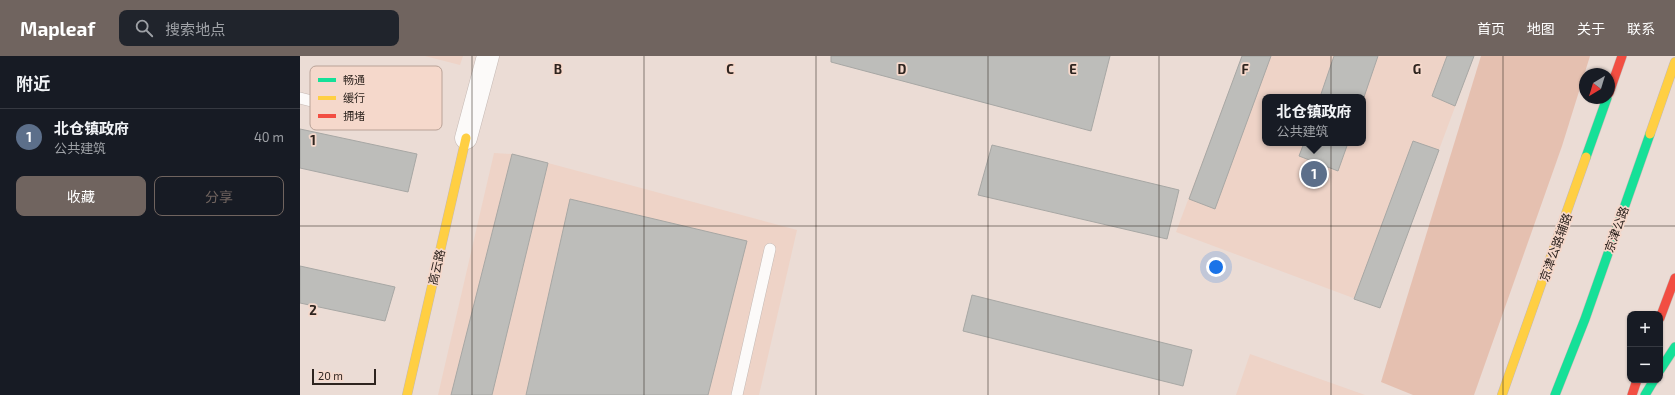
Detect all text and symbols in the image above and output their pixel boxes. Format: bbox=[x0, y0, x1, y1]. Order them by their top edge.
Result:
search box bbox=[119, 10, 399, 46]
text: Mapleaf bbox=[20, 17, 95, 40]
icon: search bbox=[133, 17, 155, 39]
text: 搜索地点 bbox=[165, 20, 225, 38]
text: 首页 bbox=[1477, 20, 1505, 37]
text: 地图 bbox=[1527, 20, 1555, 37]
text: 关于 bbox=[1577, 20, 1605, 37]
text: 联系 bbox=[1627, 20, 1655, 37]
text: B bbox=[554, 61, 562, 77]
text: C bbox=[726, 61, 734, 77]
text: D bbox=[898, 61, 907, 77]
text: E bbox=[1069, 61, 1077, 77]
text: F bbox=[1241, 61, 1249, 77]
text: G bbox=[1413, 61, 1421, 77]
legend bbox=[310, 66, 442, 130]
north arrow bbox=[1579, 68, 1615, 104]
text: 附近 bbox=[16, 73, 50, 93]
text: 畅通 bbox=[343, 73, 365, 86]
text: 缓行 bbox=[343, 91, 365, 104]
popup bbox=[1262, 94, 1366, 146]
text: 北仓镇政府 bbox=[1276, 102, 1352, 120]
text: 拥堵 bbox=[343, 109, 365, 122]
text: 北仓镇政府 bbox=[54, 119, 129, 137]
text: 公共建筑 bbox=[1276, 123, 1329, 139]
text: 1 bbox=[26, 129, 32, 145]
text: 40 m bbox=[254, 129, 284, 145]
text: 1 bbox=[310, 132, 316, 148]
text: 公共建筑 bbox=[54, 140, 106, 156]
pin: 1 bbox=[1301, 159, 1327, 189]
button: 收藏 bbox=[16, 176, 146, 216]
button: 分享 bbox=[154, 176, 284, 216]
street label: 京津公路 bbox=[1601, 204, 1631, 254]
street label: 京津公路辅路 bbox=[1536, 211, 1574, 283]
street label: 高云路 bbox=[425, 248, 447, 286]
your location bbox=[1206, 257, 1226, 277]
text: 2 bbox=[309, 302, 317, 318]
map controls bbox=[1627, 311, 1663, 383]
button: + bbox=[1627, 311, 1663, 347]
button: − bbox=[1627, 347, 1663, 383]
scale bar bbox=[312, 367, 376, 386]
text: 20 m bbox=[318, 369, 343, 382]

